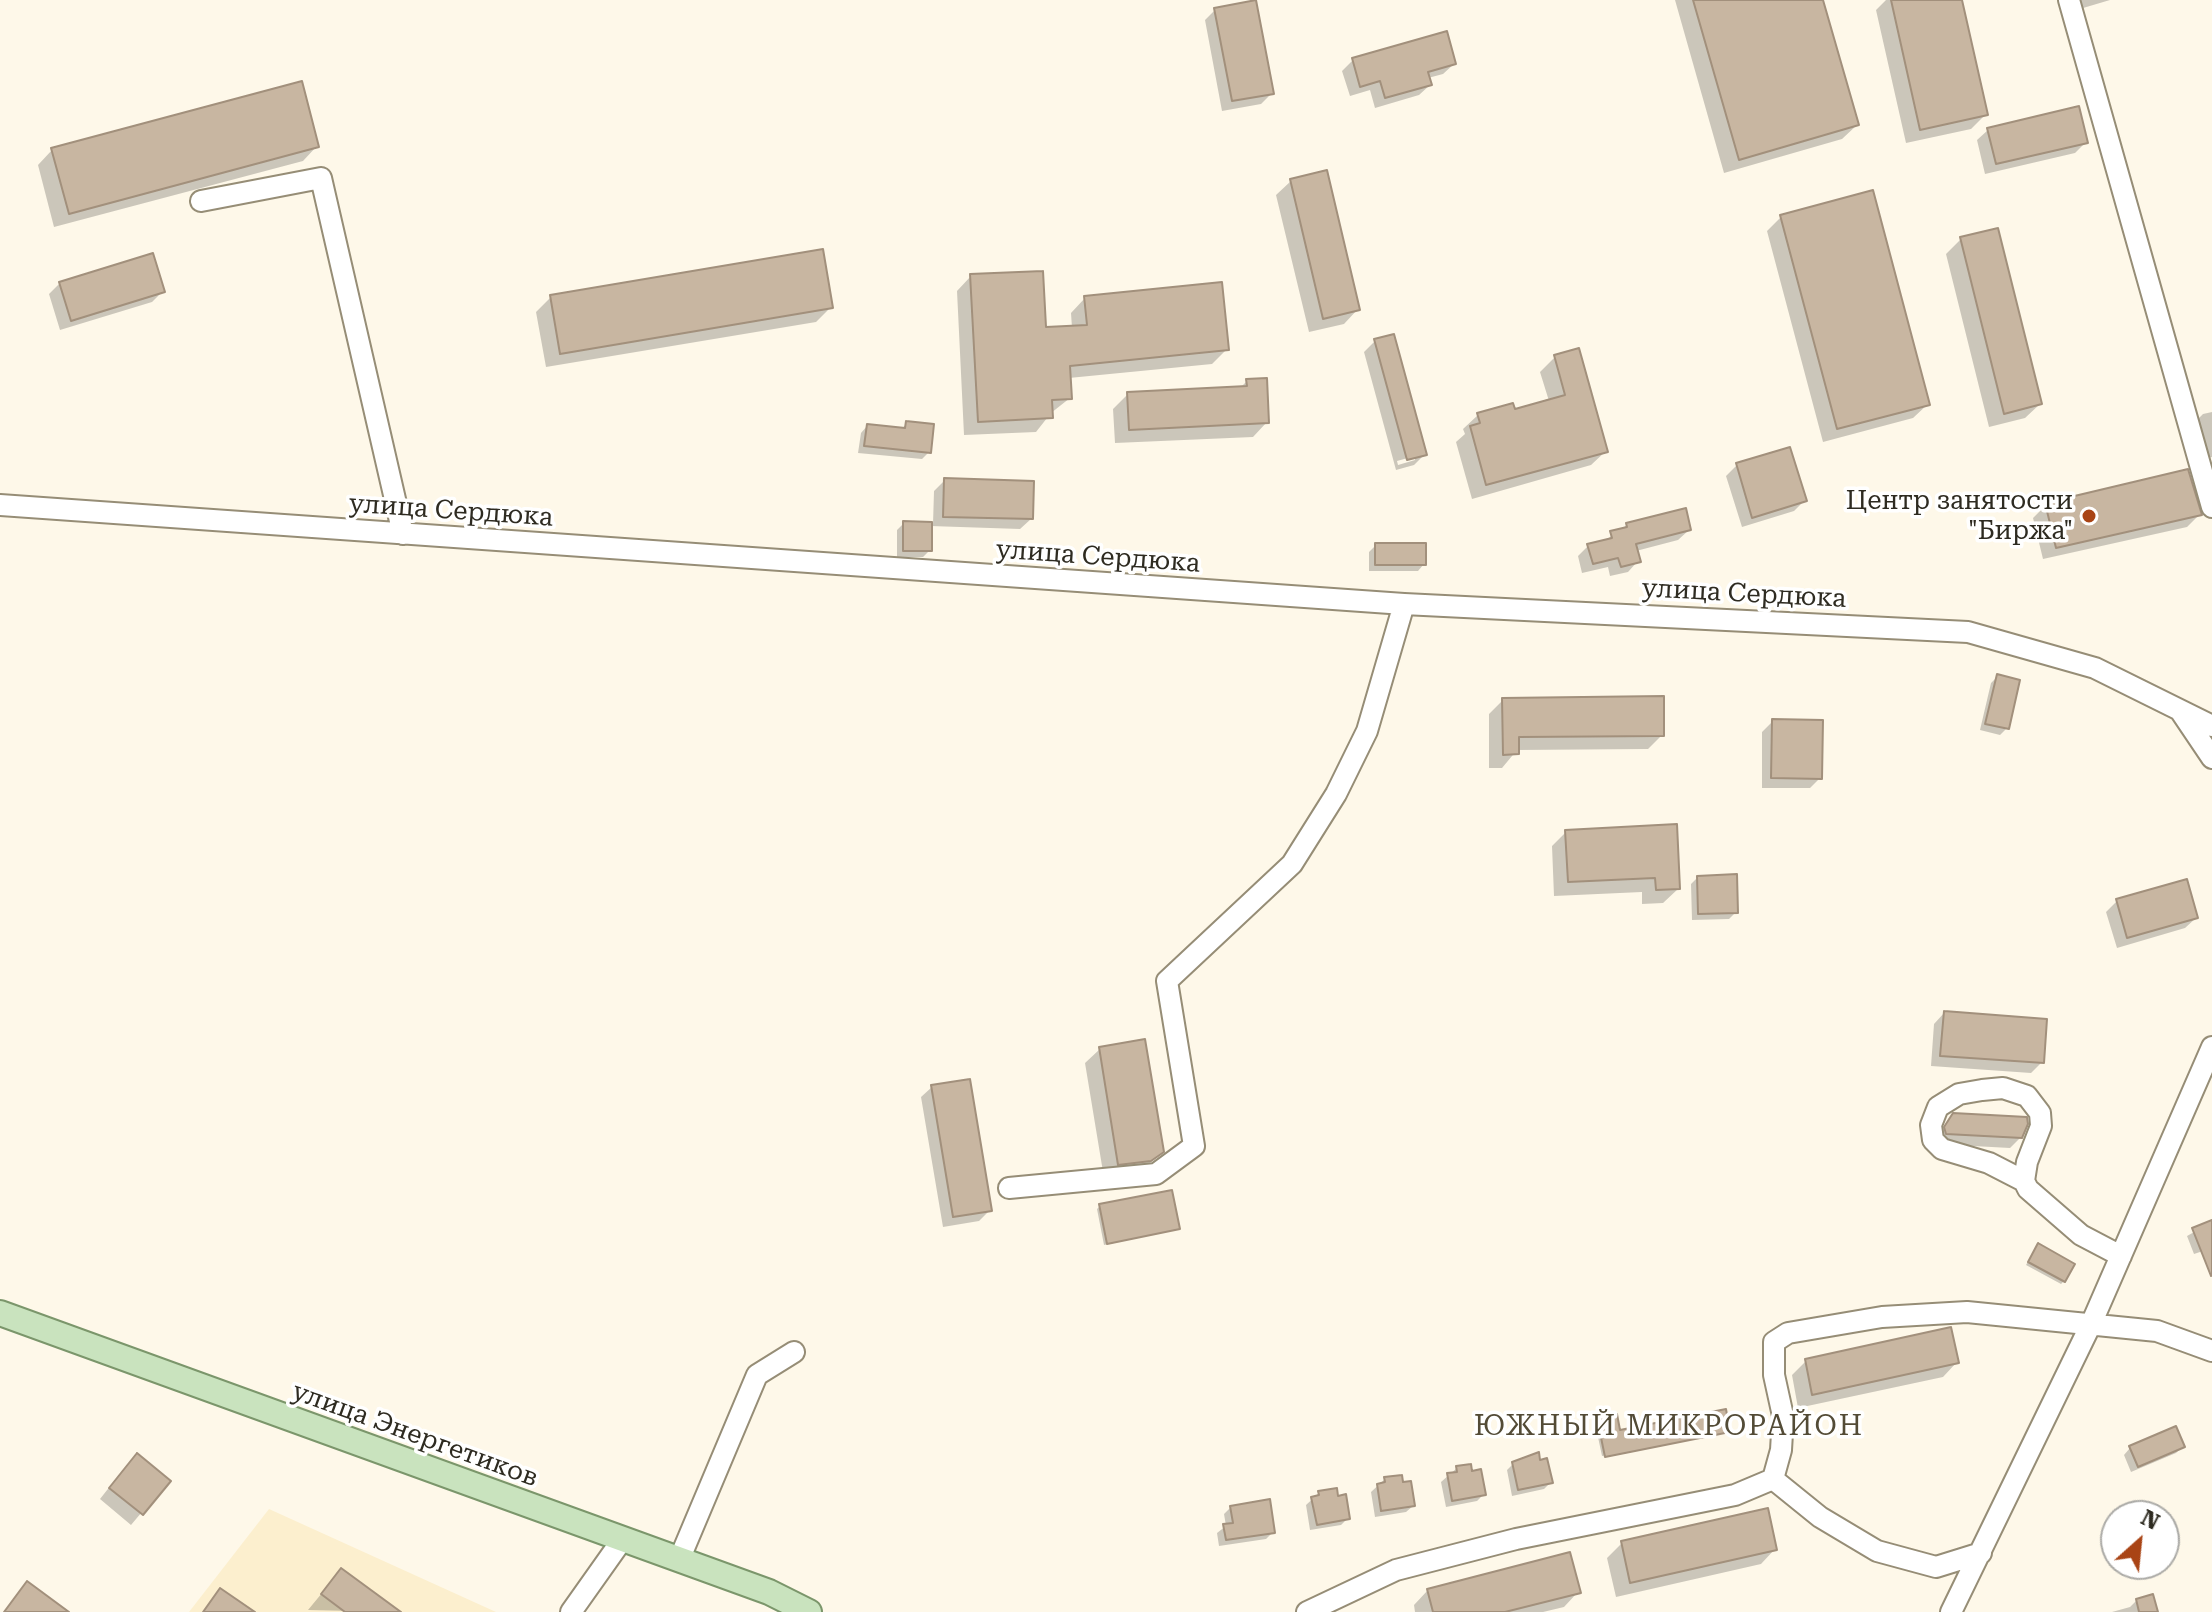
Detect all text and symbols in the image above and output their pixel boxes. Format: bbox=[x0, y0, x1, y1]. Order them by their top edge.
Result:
place label: Центр занятости "Биржа" bbox=[1846, 485, 2073, 546]
street label: улица Сердюка bbox=[348, 488, 554, 534]
marker: Центр занятости "Биржа" bbox=[2080, 507, 2098, 525]
street label: улица Сердюка bbox=[995, 534, 1201, 580]
street label: улица Сердюка bbox=[1641, 573, 1847, 615]
street label: улица Энергетиков bbox=[288, 1376, 542, 1494]
district label: ЮЖНЫЙ МИКРОРАЙОН bbox=[1474, 1410, 1864, 1444]
north arrow bbox=[2100, 1500, 2180, 1580]
text: N bbox=[2137, 1505, 2163, 1535]

